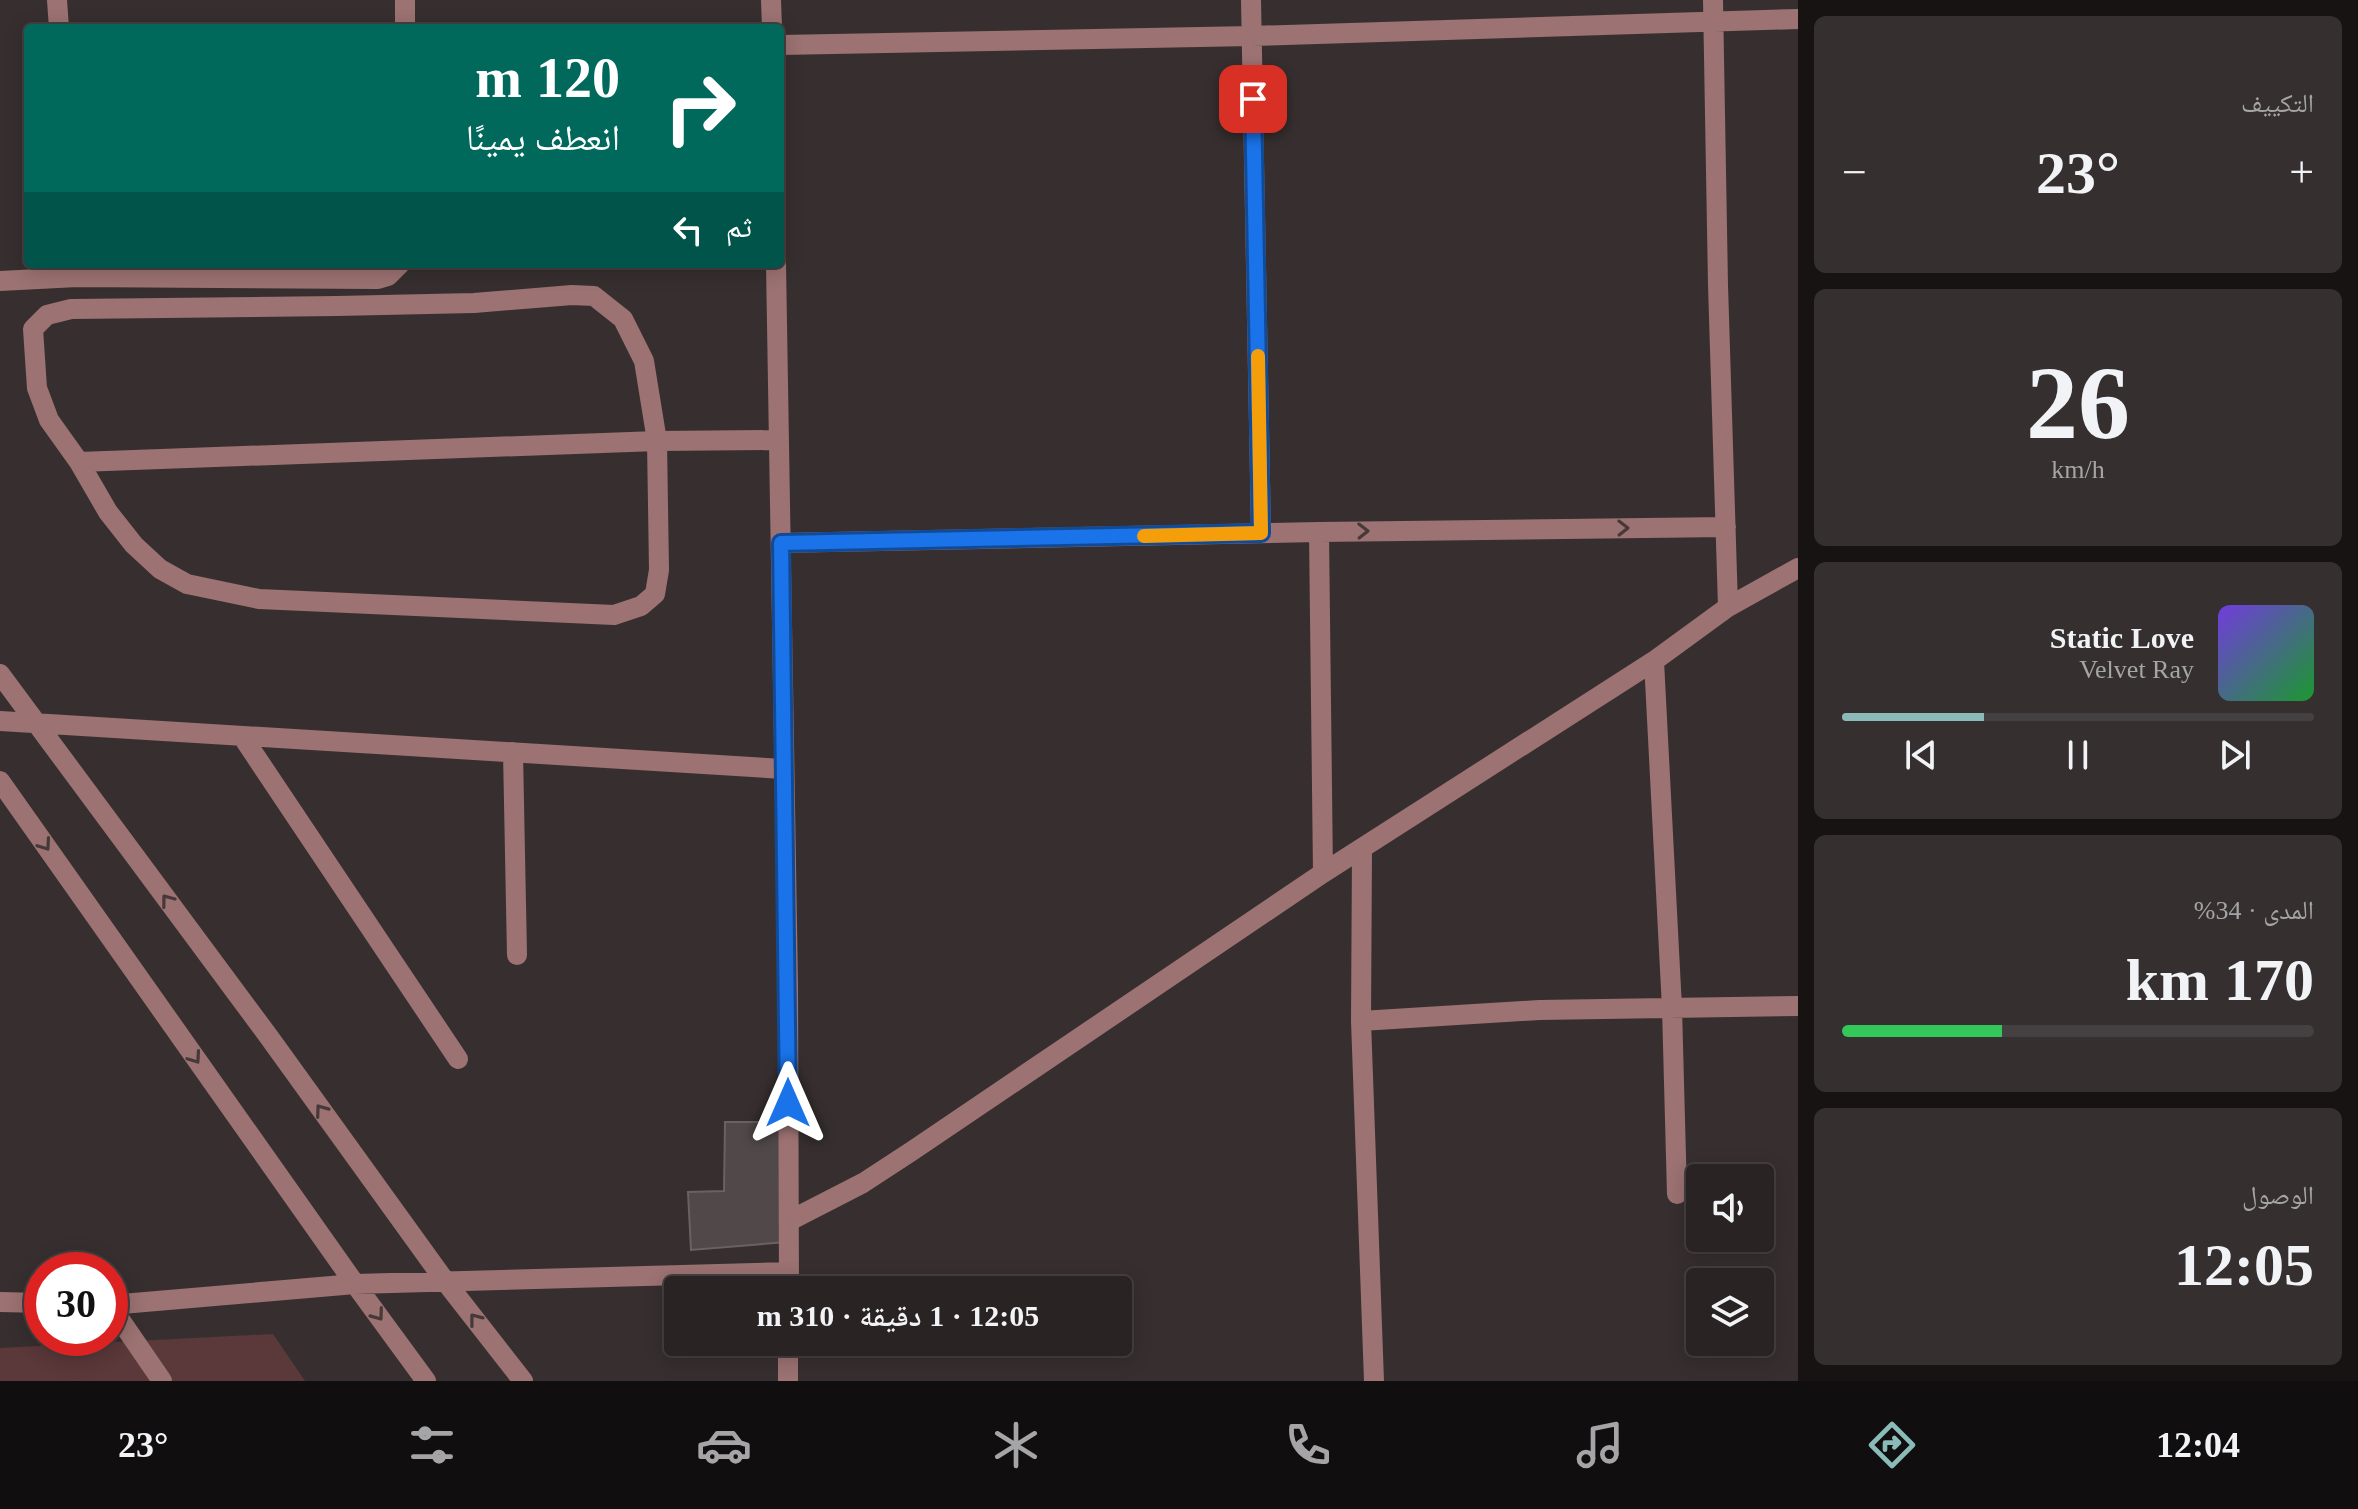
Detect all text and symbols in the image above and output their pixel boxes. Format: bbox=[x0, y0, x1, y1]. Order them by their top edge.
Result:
text: 120 m bbox=[475, 47, 620, 109]
icon: right bbox=[648, 56, 752, 160]
pin bbox=[1219, 65, 1287, 133]
icon: arrive bbox=[1231, 77, 1275, 121]
text: التكييف bbox=[2241, 89, 2314, 118]
text: انعطف يمينًا bbox=[466, 118, 620, 158]
text: 23° bbox=[2036, 140, 2120, 206]
text: − bbox=[1842, 148, 1867, 197]
text: + bbox=[2289, 148, 2314, 197]
icon: left bbox=[666, 208, 710, 252]
text: ثم bbox=[726, 210, 752, 243]
text: 26 bbox=[2026, 345, 2130, 460]
text: km/h bbox=[2051, 455, 2105, 484]
one-way arrow bbox=[1617, 520, 1630, 537]
one-way arrow bbox=[1357, 523, 1370, 540]
text: Static Love bbox=[2050, 621, 2194, 654]
text: Velvet Ray bbox=[2079, 655, 2194, 684]
icon: previous bbox=[1899, 733, 1943, 777]
icon: pause bbox=[2056, 733, 2100, 777]
icon: next bbox=[2213, 733, 2257, 777]
one-way arrow bbox=[35, 837, 50, 851]
one-way arrow bbox=[162, 894, 177, 909]
text: المدى · 34% bbox=[2194, 896, 2314, 925]
text: 170 km bbox=[2126, 947, 2314, 1013]
one-way arrow bbox=[185, 1049, 200, 1063]
position arrow bbox=[746, 1061, 830, 1145]
one-way arrow bbox=[316, 1104, 331, 1118]
map controls bbox=[1686, 1164, 1774, 1356]
button: sound bbox=[1686, 1164, 1774, 1252]
text: الوصول bbox=[2242, 1181, 2314, 1210]
text: 12:05 bbox=[2174, 1232, 2314, 1298]
speed limit sign: 30 bbox=[24, 1252, 128, 1356]
button: layers bbox=[1686, 1268, 1774, 1356]
text: 12:05 · 1 دقيقة · 310 m bbox=[757, 1299, 1039, 1332]
one-way arrow bbox=[368, 1307, 383, 1321]
one-way arrow bbox=[470, 1313, 484, 1328]
icon: filters bbox=[404, 1417, 460, 1473]
icon: car bbox=[696, 1417, 752, 1473]
icon: climate bbox=[988, 1417, 1044, 1473]
icon: phone bbox=[1280, 1417, 1336, 1473]
icon: music bbox=[1572, 1417, 1628, 1473]
icon: directions bbox=[1864, 1417, 1920, 1473]
text: 23° bbox=[118, 1425, 168, 1465]
text: 12:04 bbox=[2156, 1425, 2240, 1465]

